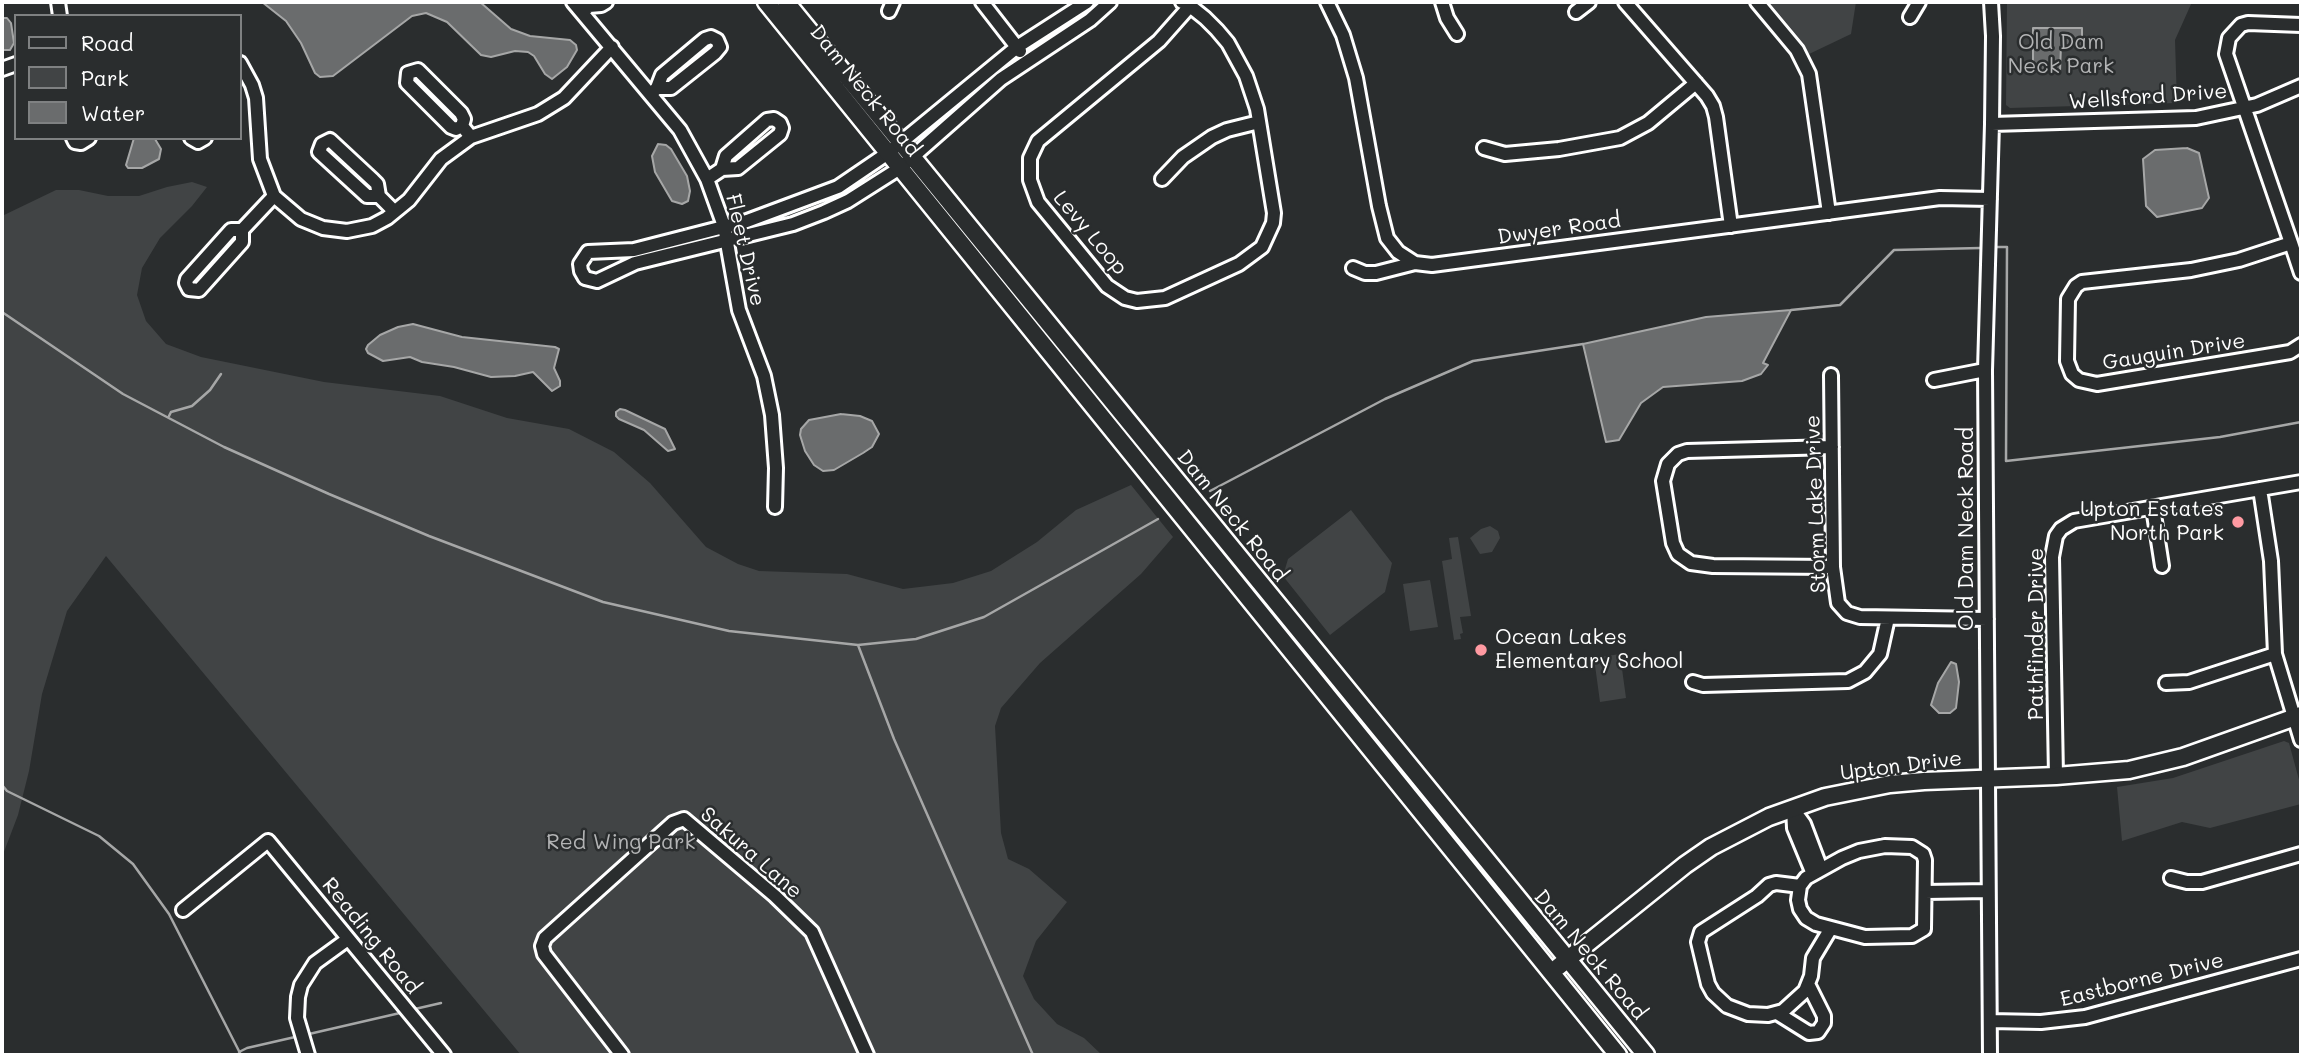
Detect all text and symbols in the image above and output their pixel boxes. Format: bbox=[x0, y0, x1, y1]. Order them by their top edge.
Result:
legend bbox=[14, 14, 242, 140]
street label: Dam Neck Road bbox=[804, 20, 926, 162]
text: Road bbox=[81, 29, 133, 56]
park label: Old Dam Neck Park bbox=[2008, 30, 2114, 80]
text: Park bbox=[81, 64, 129, 91]
street label: Wellsford Drive bbox=[2068, 79, 2228, 115]
text: Water bbox=[81, 99, 145, 126]
street label: Levy Loop bbox=[1048, 186, 1132, 280]
street label: Fleet Drive bbox=[720, 191, 770, 309]
street label: Dwyer Road bbox=[1496, 208, 1622, 250]
street label: Gauguin Drive bbox=[2101, 328, 2247, 376]
street label: Storm Lake Drive bbox=[1800, 415, 1832, 593]
street label: Old Dam Neck Road bbox=[1954, 427, 1980, 631]
street label: Dam Neck Road bbox=[1171, 445, 1293, 587]
place label: Upton Estates North Park bbox=[2080, 497, 2224, 547]
marker: Upton Estates North Park bbox=[2230, 514, 2246, 530]
street label: Pathfinder Drive bbox=[2024, 548, 2050, 720]
place label: Ocean Lakes Elementary School bbox=[1495, 625, 1683, 675]
marker: Ocean Lakes Elementary School bbox=[1473, 642, 1489, 658]
street label: Upton Drive bbox=[1839, 746, 1963, 786]
street label: Sakura Lane bbox=[695, 802, 807, 904]
park label: Red Wing Park bbox=[546, 830, 696, 856]
street label: Reading Road bbox=[316, 873, 426, 999]
street label: Dam Neck Road bbox=[1528, 885, 1652, 1025]
street label: Eastborne Drive bbox=[2058, 947, 2226, 1013]

